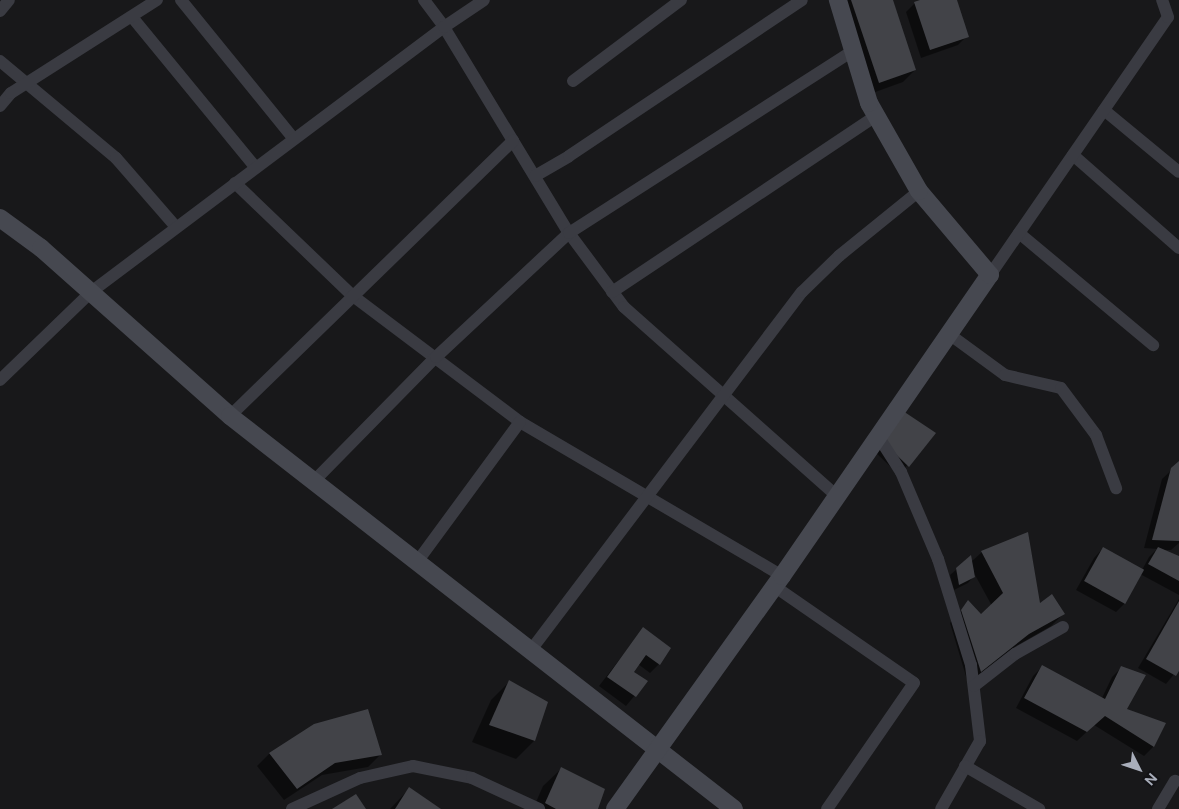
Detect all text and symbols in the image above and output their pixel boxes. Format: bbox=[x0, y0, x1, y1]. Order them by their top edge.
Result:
north arrow bbox=[1114, 744, 1164, 794]
text: N bbox=[1141, 770, 1161, 789]

